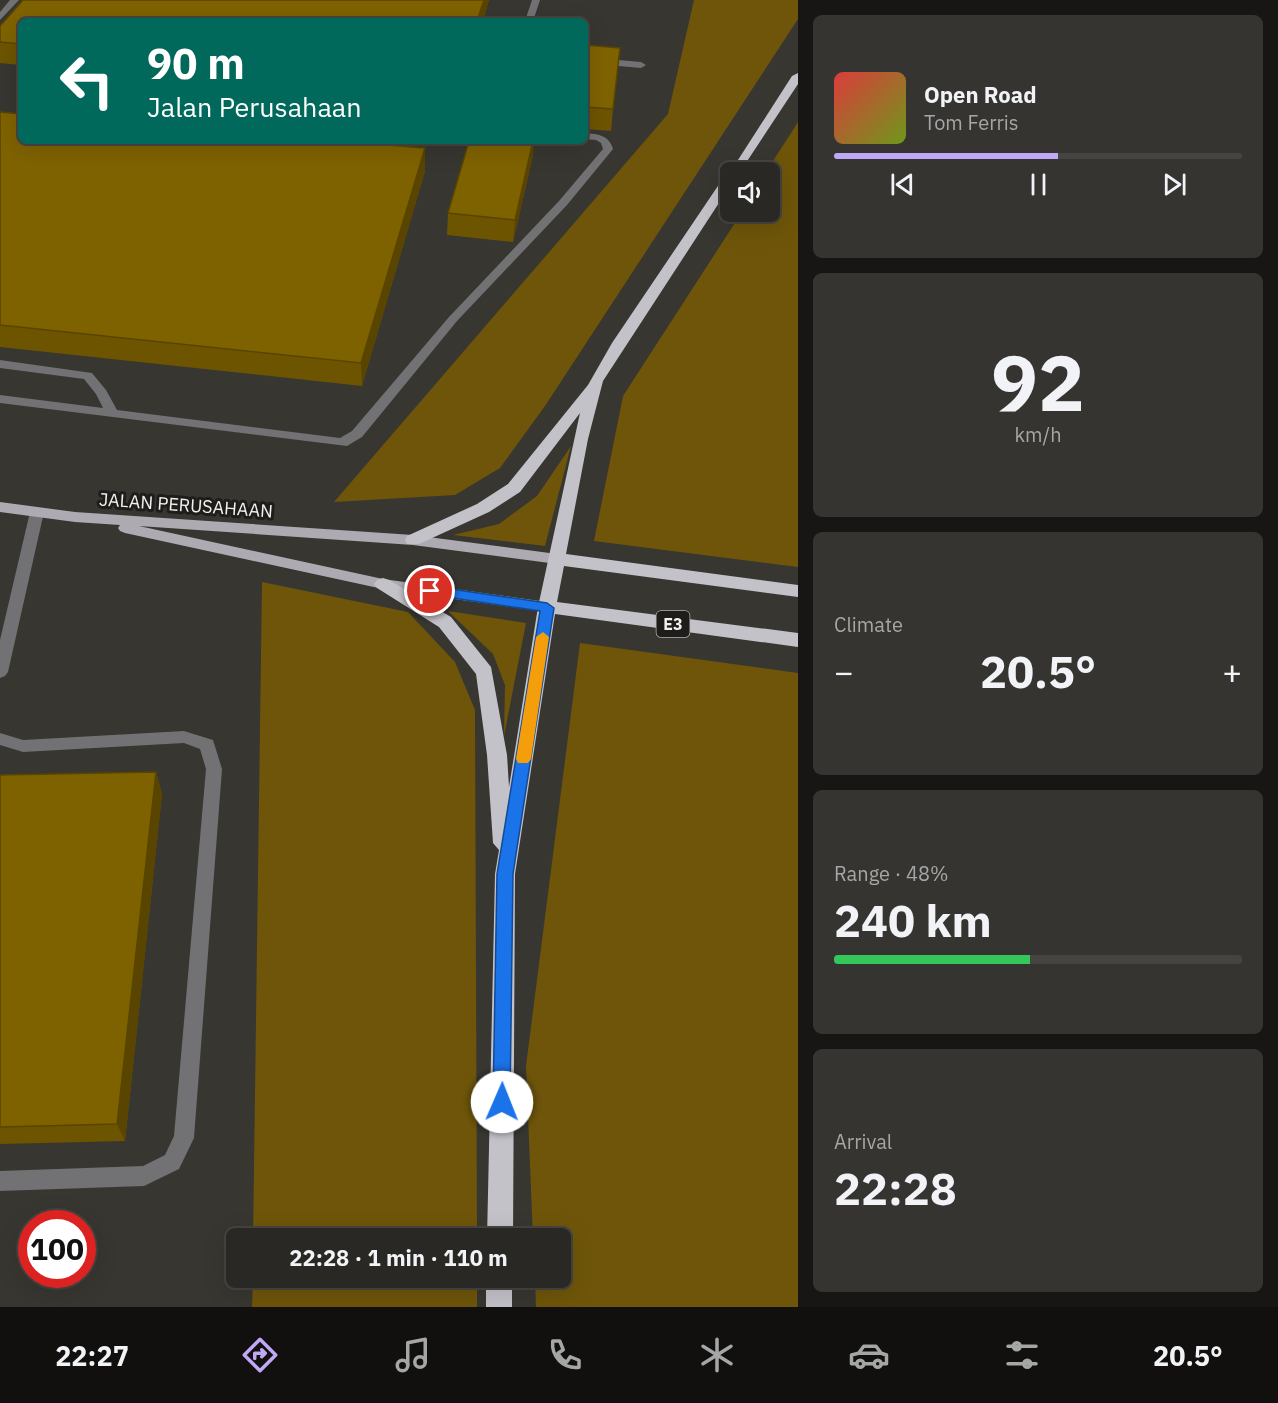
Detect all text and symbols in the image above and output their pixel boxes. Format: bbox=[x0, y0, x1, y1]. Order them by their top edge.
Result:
text: 90 m bbox=[147, 36, 245, 91]
icon: left bbox=[48, 42, 126, 120]
text: Open Road bbox=[924, 80, 1037, 109]
text: Jalan Perusahaan bbox=[147, 89, 362, 124]
text: Tom Ferris bbox=[924, 109, 1019, 136]
map controls bbox=[720, 162, 780, 222]
button: sound bbox=[720, 162, 780, 222]
icon: previous bbox=[886, 168, 919, 201]
icon: pause bbox=[1022, 168, 1055, 201]
icon: next bbox=[1158, 168, 1191, 201]
text: 92 bbox=[991, 331, 1085, 432]
text: km/h bbox=[1014, 421, 1062, 448]
street label: JALAN PERUSAHAAN bbox=[98, 487, 274, 523]
pin bbox=[404, 565, 455, 616]
icon: arrive bbox=[413, 574, 446, 607]
road number: E3 bbox=[656, 611, 690, 637]
text: Climate bbox=[834, 611, 903, 638]
text: 20.5° bbox=[980, 642, 1096, 700]
text: − bbox=[834, 650, 854, 693]
text: + bbox=[1222, 650, 1242, 693]
text: Range · 48% bbox=[834, 860, 949, 887]
text: 240 km bbox=[834, 891, 992, 949]
position arrow bbox=[470, 1070, 534, 1134]
text: Arrival bbox=[834, 1128, 892, 1155]
text: 22:28 bbox=[834, 1159, 957, 1217]
speed limit sign: 100 bbox=[18, 1210, 96, 1288]
text: 22:28 · 1 min · 110 m bbox=[289, 1243, 508, 1272]
icon: directions bbox=[239, 1334, 281, 1376]
icon: music bbox=[392, 1334, 434, 1376]
icon: phone bbox=[544, 1334, 586, 1376]
icon: climate bbox=[696, 1334, 738, 1376]
icon: car bbox=[848, 1334, 890, 1376]
icon: filters bbox=[1001, 1334, 1043, 1376]
text: 22:27 bbox=[55, 1338, 129, 1373]
text: 20.5° bbox=[1153, 1338, 1223, 1373]

